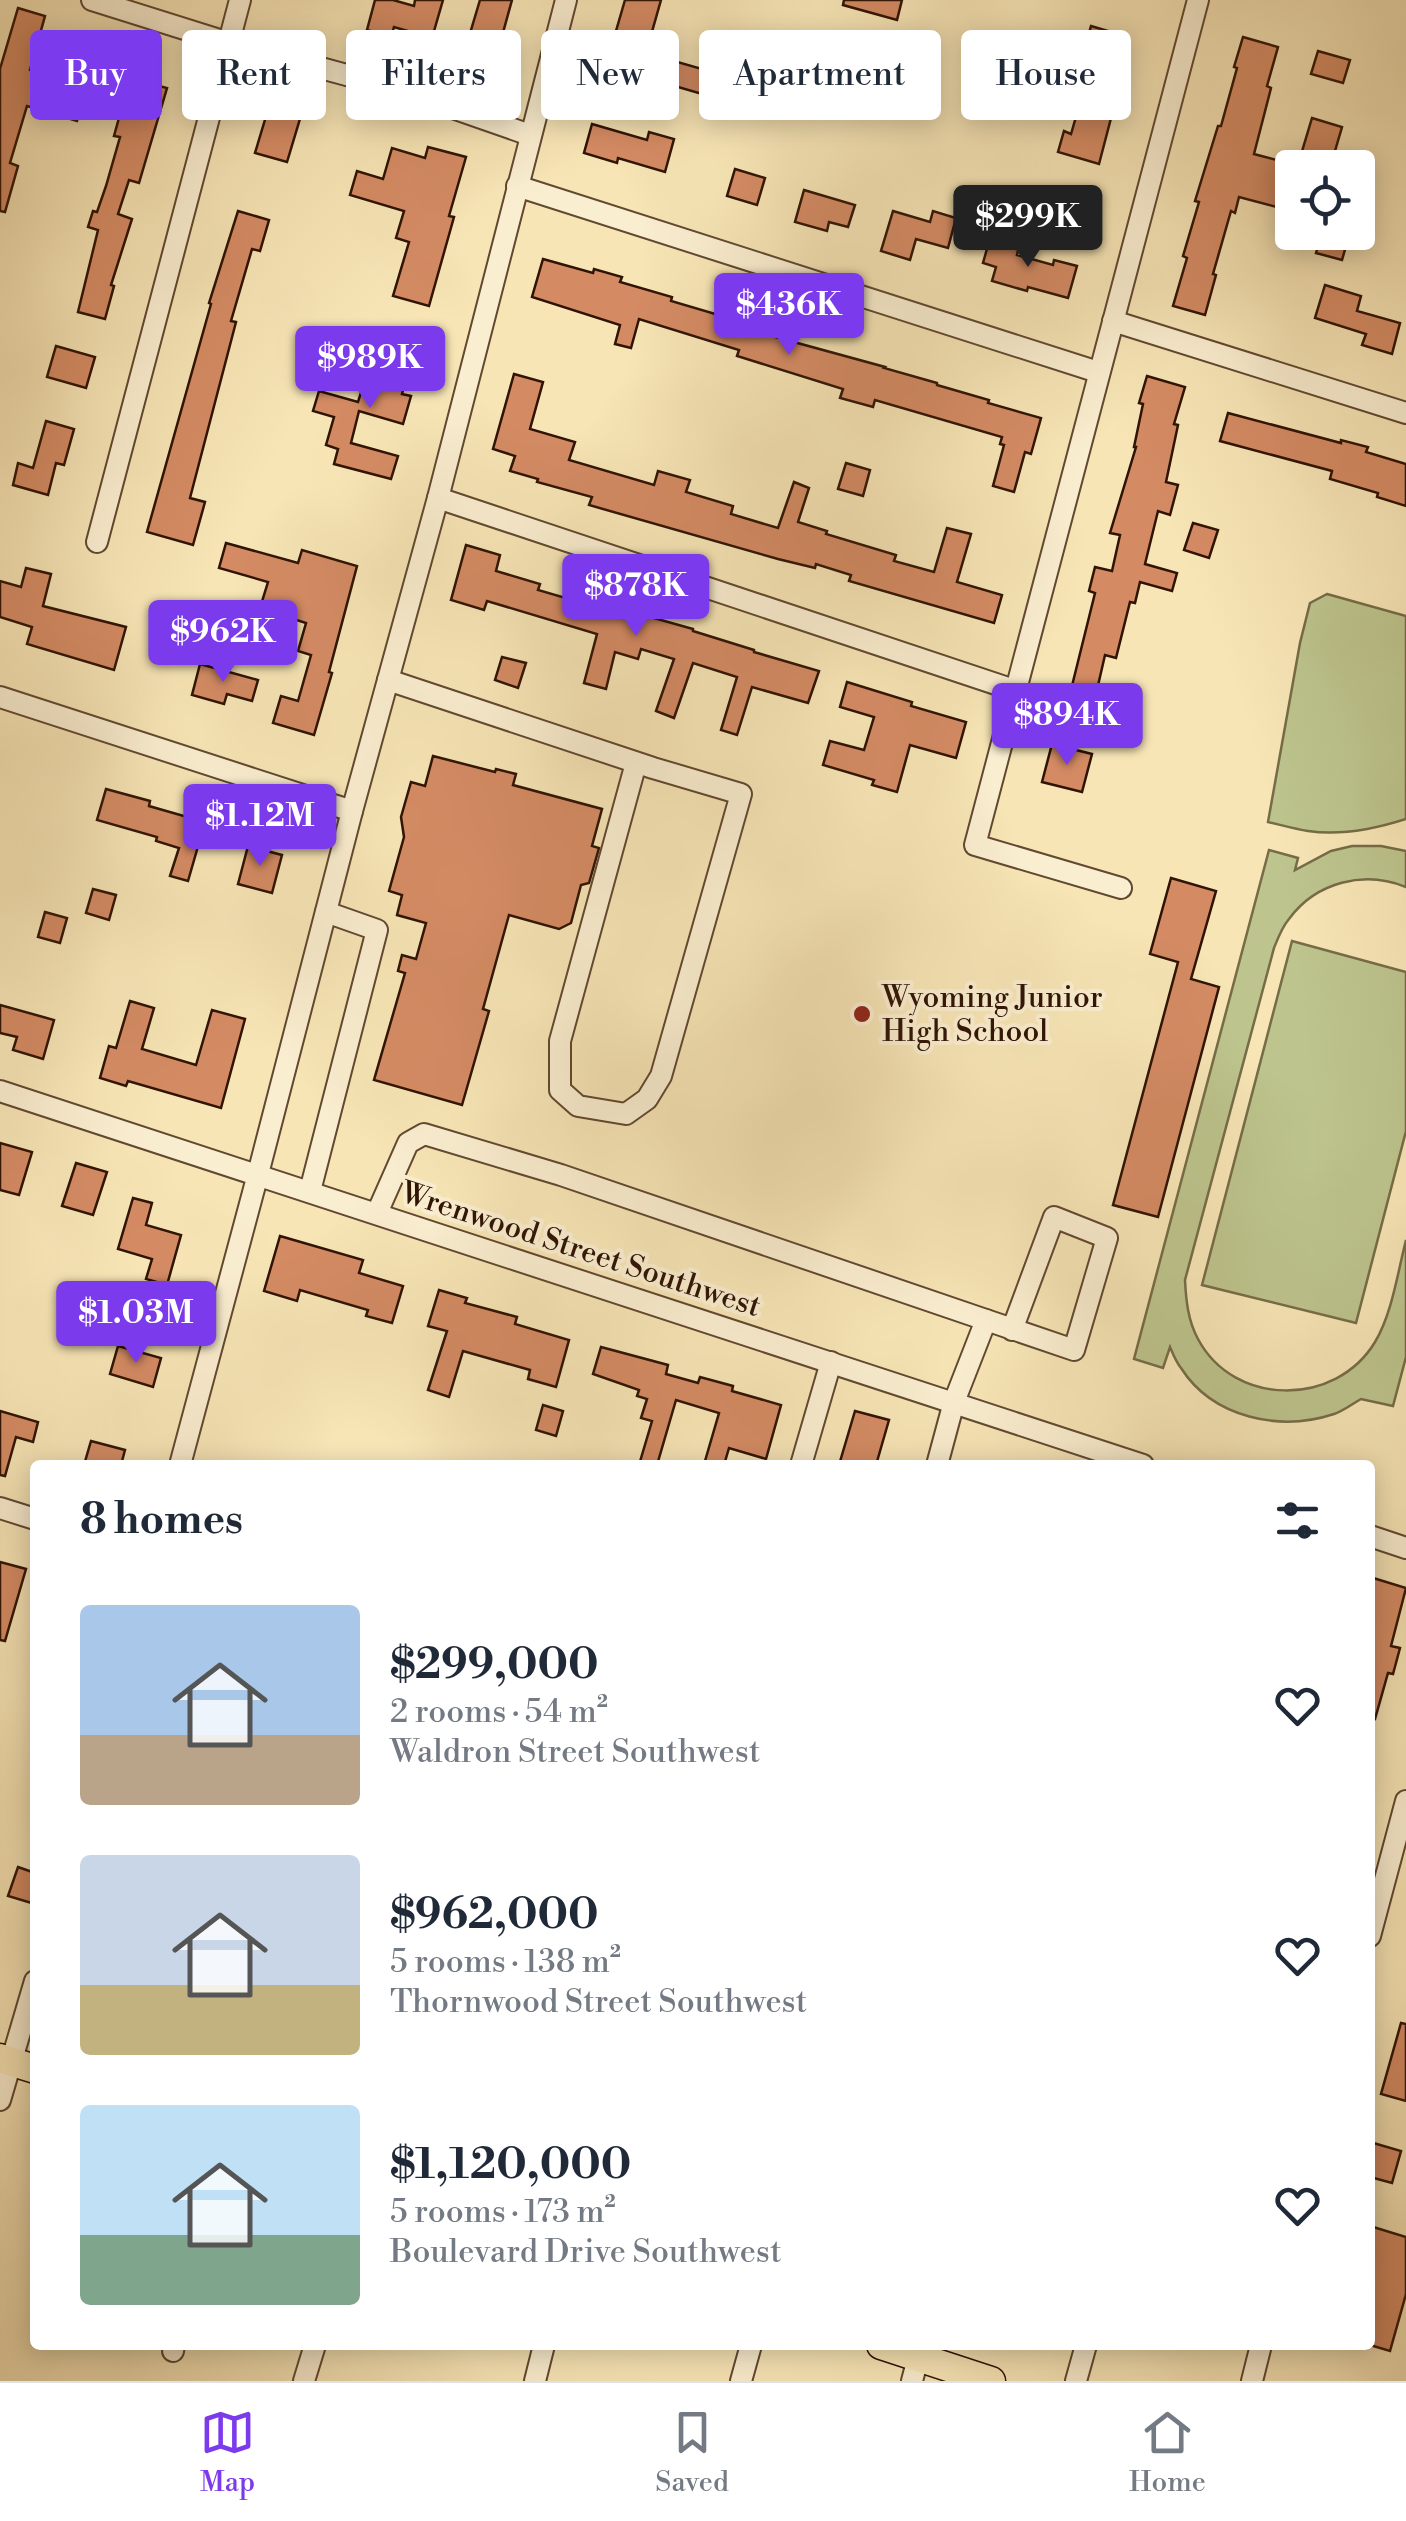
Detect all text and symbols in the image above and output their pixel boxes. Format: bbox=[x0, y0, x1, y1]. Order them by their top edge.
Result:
chip: Buy bbox=[30, 30, 162, 120]
chip: Rent bbox=[182, 30, 326, 120]
chip: Filters bbox=[346, 30, 521, 120]
chip: New bbox=[541, 30, 679, 120]
chip: Apartment bbox=[699, 30, 941, 120]
chip: House bbox=[961, 30, 1131, 120]
map controls bbox=[1275, 150, 1375, 250]
button: locate bbox=[1275, 150, 1375, 250]
pin: $299K bbox=[958, 185, 1098, 270]
text: $299K bbox=[975, 197, 1081, 237]
pin: $436K bbox=[719, 273, 859, 358]
text: $436K bbox=[736, 285, 842, 325]
pin: $989K bbox=[300, 326, 440, 411]
text: $989K bbox=[317, 338, 423, 378]
pin: $878K bbox=[566, 554, 706, 639]
text: $878K bbox=[584, 566, 688, 606]
pin: $962K bbox=[153, 600, 293, 685]
text: $962K bbox=[170, 612, 276, 652]
pin: $894K bbox=[997, 683, 1137, 768]
text: $894K bbox=[1014, 695, 1120, 735]
pin: $1.12M bbox=[179, 784, 341, 869]
text: $1.12M bbox=[205, 796, 315, 836]
place label: Wyoming Junior High School bbox=[881, 979, 1103, 1051]
marker: Wyoming Junior High School bbox=[851, 1003, 873, 1025]
street label: Wrenwood Street Southwest bbox=[395, 1173, 766, 1326]
pin: $1.03M bbox=[55, 1281, 217, 1366]
text: $1.03M bbox=[78, 1293, 194, 1333]
icon: filters bbox=[1270, 1493, 1325, 1548]
text: 8 homes bbox=[80, 1494, 243, 1547]
text: $299,000 bbox=[390, 1639, 599, 1692]
icon: home bbox=[160, 1645, 280, 1765]
icon: heart bbox=[1270, 1678, 1325, 1733]
text: 2 rooms · 54 m² bbox=[390, 1692, 608, 1732]
text: Waldron Street Southwest bbox=[390, 1732, 760, 1772]
text: $962,000 bbox=[390, 1889, 599, 1942]
icon: home bbox=[160, 1895, 280, 2015]
icon: heart bbox=[1270, 1928, 1325, 1983]
text: 5 rooms · 138 m² bbox=[390, 1942, 621, 1982]
text: Thornwood Street Southwest bbox=[390, 1982, 807, 2022]
text: $1,120,000 bbox=[390, 2139, 631, 2192]
icon: home bbox=[160, 2145, 280, 2265]
icon: heart bbox=[1270, 2178, 1325, 2233]
text: 5 rooms · 173 m² bbox=[390, 2192, 616, 2232]
text: Boulevard Drive Southwest bbox=[390, 2232, 781, 2272]
tab: Map bbox=[200, 2405, 255, 2500]
tab: Saved bbox=[655, 2405, 729, 2500]
tab: Home bbox=[1129, 2405, 1206, 2500]

